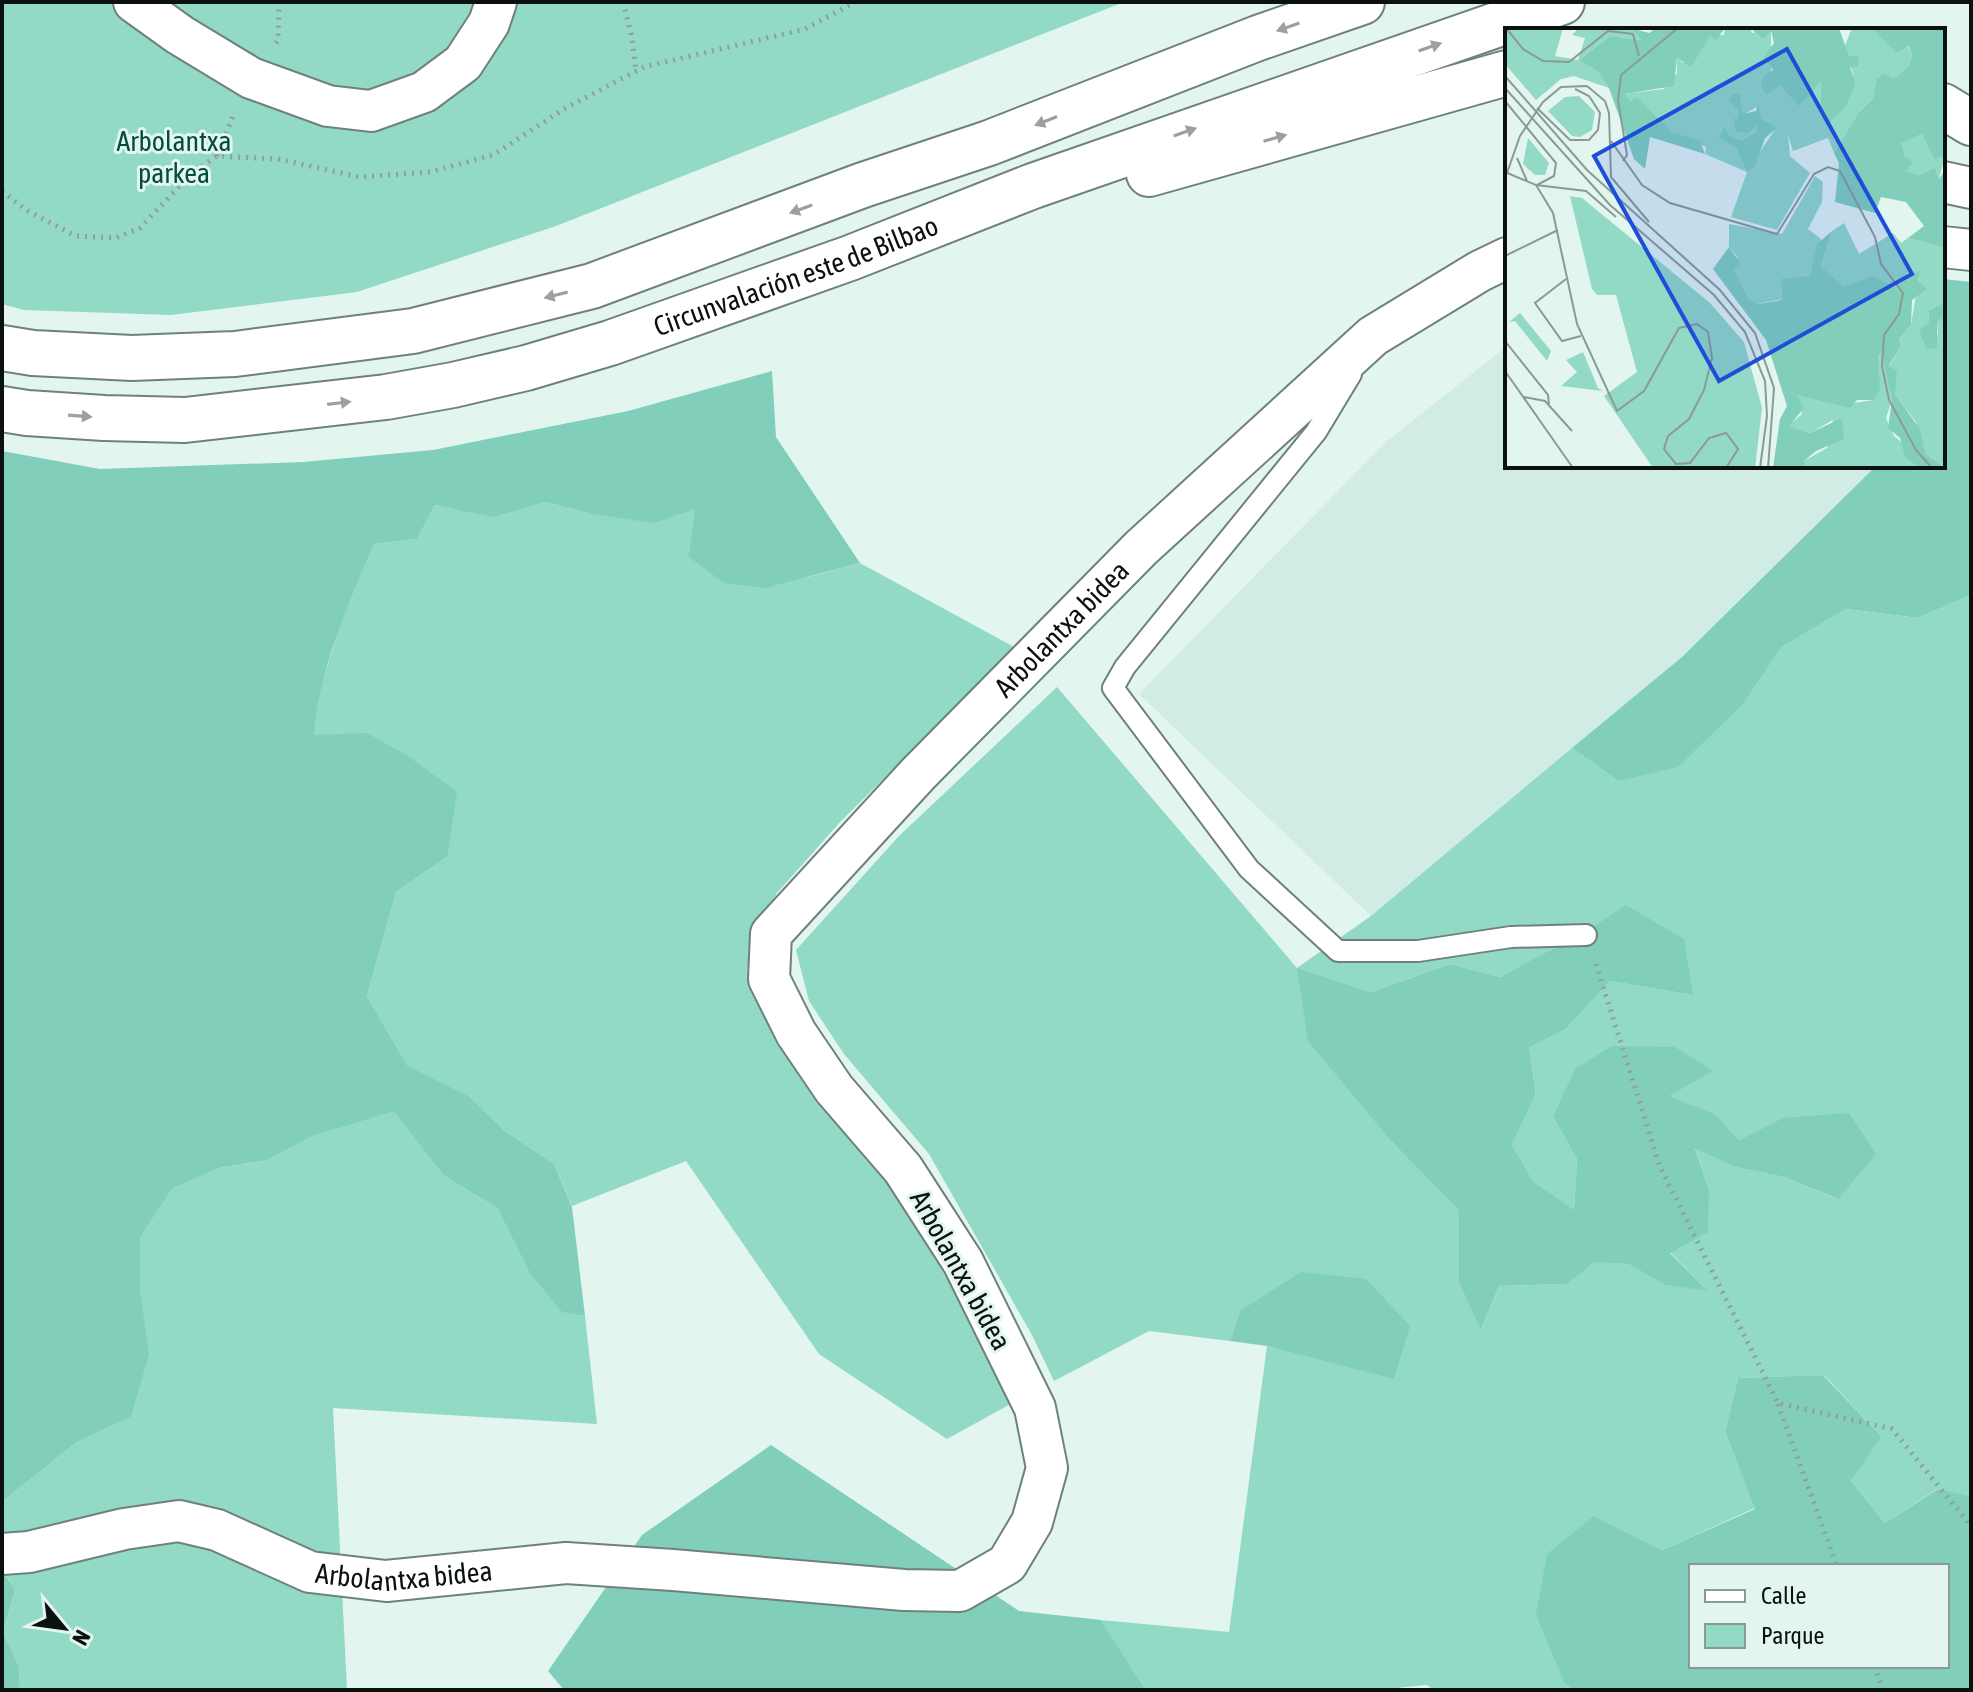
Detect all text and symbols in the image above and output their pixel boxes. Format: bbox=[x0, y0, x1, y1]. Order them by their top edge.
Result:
one-way arrow bbox=[1276, 22, 1300, 34]
inset map bbox=[1505, 28, 1945, 468]
one-way arrow bbox=[1419, 40, 1443, 52]
one-way arrow bbox=[1034, 115, 1058, 128]
park label: Arbolantxa parkea bbox=[117, 125, 231, 189]
one-way arrow bbox=[1173, 126, 1197, 138]
one-way arrow bbox=[1264, 131, 1288, 144]
one-way arrow bbox=[789, 203, 813, 216]
street label: Circunvalación este de Bilbao bbox=[649, 209, 943, 342]
one-way arrow bbox=[543, 290, 568, 302]
one-way arrow bbox=[326, 396, 351, 409]
one-way arrow bbox=[68, 410, 93, 423]
street label: Arbolantxa bidea bbox=[988, 554, 1135, 703]
street label: Arbolantxa bidea bbox=[904, 1185, 1018, 1355]
street label: Arbolantxa bidea bbox=[314, 1554, 494, 1597]
legend bbox=[1689, 1564, 1949, 1668]
text: Calle bbox=[1761, 1582, 1806, 1609]
north arrow bbox=[24, 1588, 104, 1668]
text: Parque bbox=[1761, 1622, 1824, 1649]
text: N bbox=[67, 1626, 96, 1650]

